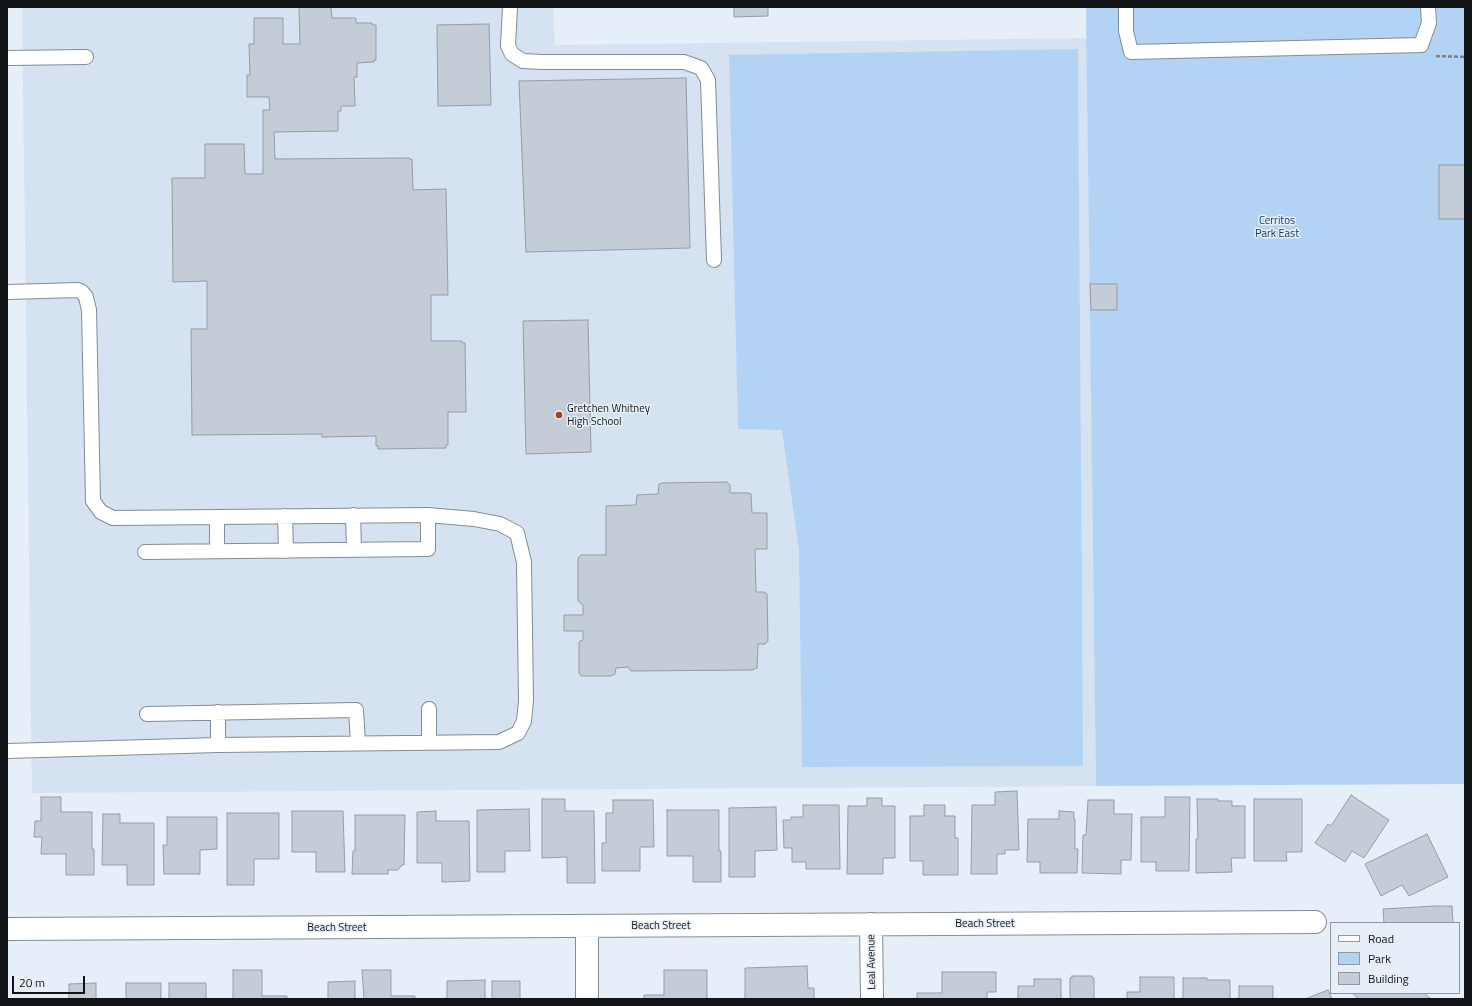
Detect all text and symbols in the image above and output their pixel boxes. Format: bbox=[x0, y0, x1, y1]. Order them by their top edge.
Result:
park label: Cerritos Park East bbox=[1255, 214, 1299, 240]
place label: Gretchen Whitney High School bbox=[567, 402, 650, 428]
marker: Gretchen Whitney High School bbox=[554, 410, 564, 420]
street label: Beach Street bbox=[955, 917, 1015, 931]
street label: Beach Street bbox=[631, 919, 691, 933]
street label: Beach Street bbox=[307, 921, 367, 935]
legend bbox=[1330, 922, 1460, 994]
text: Road bbox=[1368, 929, 1394, 948]
street label: Leal Avenue bbox=[865, 934, 879, 990]
text: Park bbox=[1368, 949, 1391, 968]
scale bar bbox=[14, 968, 87, 994]
text: Building bbox=[1368, 969, 1409, 988]
text: 20 m bbox=[19, 973, 45, 992]

